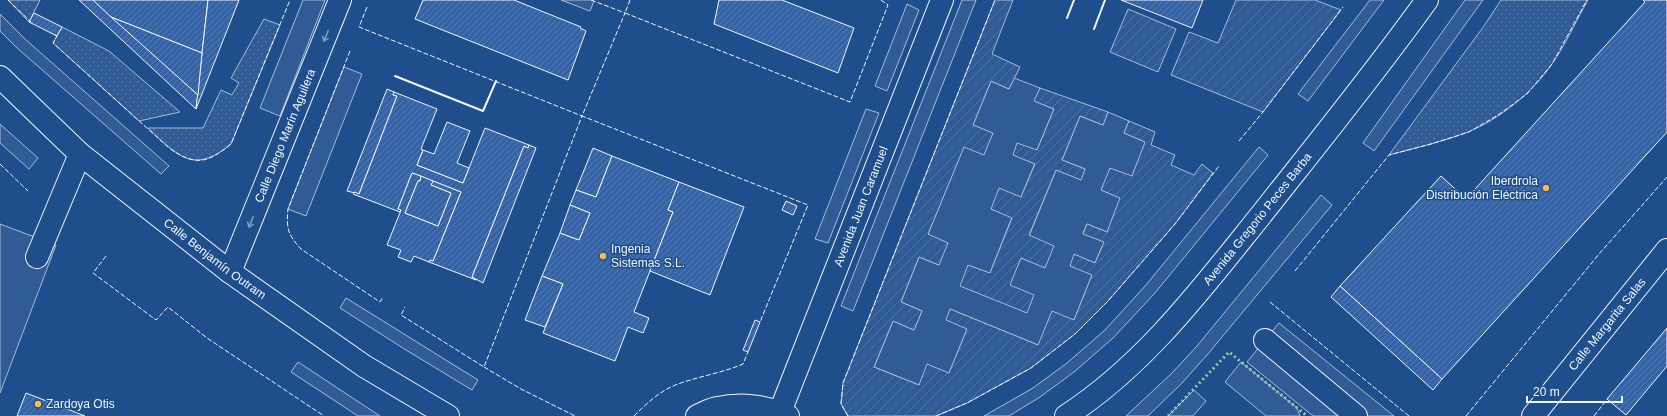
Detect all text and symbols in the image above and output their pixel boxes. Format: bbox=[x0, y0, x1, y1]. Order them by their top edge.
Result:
one-way arrow bbox=[321, 30, 329, 42]
street label: Calle Diego Marín Aguilera bbox=[252, 67, 319, 205]
street label: Avenida Juan Caramuel bbox=[831, 144, 891, 268]
street label: Avenida Gregorio Peces Barba bbox=[1200, 150, 1315, 288]
place label: Iberdrola Distribución Eléctrica bbox=[1426, 174, 1538, 202]
marker: Iberdrola Distribución Eléctrica bbox=[1541, 183, 1551, 193]
one-way arrow bbox=[246, 215, 254, 227]
street label: Calle Benjamín Outram bbox=[161, 216, 269, 302]
place label: Ingenia Sistemas S.L. bbox=[611, 242, 685, 270]
marker: Ingenia Sistemas S.L. bbox=[598, 251, 608, 261]
street label: Calle Margarita Salas bbox=[1566, 275, 1649, 373]
scale bar bbox=[1527, 378, 1622, 404]
text: 20 m bbox=[1533, 385, 1560, 399]
place label: Zardoya Otis bbox=[46, 397, 115, 411]
marker: Zardoya Otis bbox=[33, 399, 43, 409]

